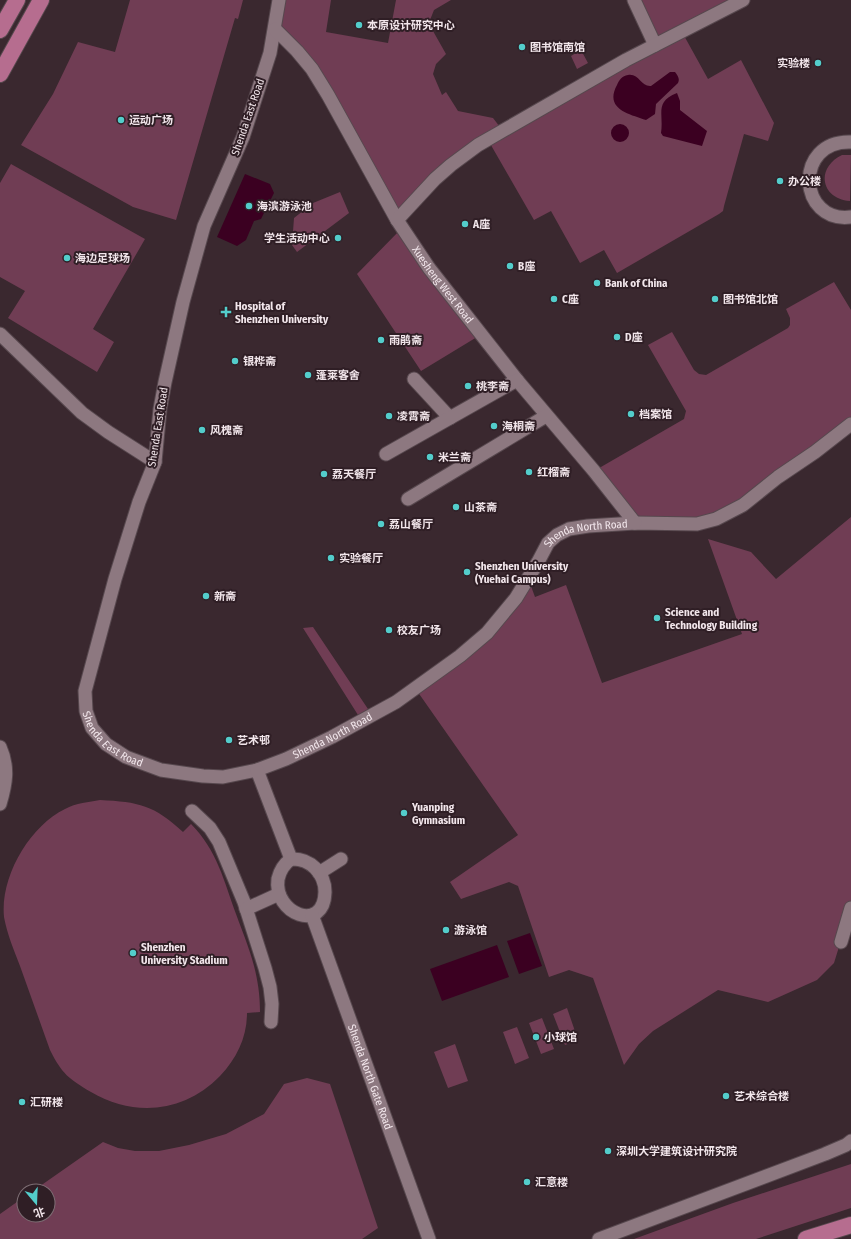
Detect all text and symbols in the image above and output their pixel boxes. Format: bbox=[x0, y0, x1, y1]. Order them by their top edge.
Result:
place label: 本原设计研究中心 bbox=[367, 19, 455, 32]
marker: 本原设计研究中心 bbox=[354, 20, 364, 30]
place label: 图书馆南馆 bbox=[530, 41, 585, 54]
marker: 图书馆南馆 bbox=[517, 42, 527, 52]
place label: 实验楼 bbox=[777, 57, 810, 70]
marker: 实验楼 bbox=[813, 58, 823, 68]
street label: Shenda East Road bbox=[229, 77, 267, 157]
place label: 运动广场 bbox=[129, 114, 173, 127]
marker: 运动广场 bbox=[116, 115, 126, 125]
place label: 办公楼 bbox=[788, 175, 821, 188]
marker: 办公楼 bbox=[775, 176, 785, 186]
place label: 海滨游泳池 bbox=[257, 200, 312, 213]
marker: 海滨游泳池 bbox=[244, 201, 254, 211]
place label: A座 bbox=[472, 218, 490, 231]
marker: A座 bbox=[460, 219, 470, 229]
place label: 学生活动中心 bbox=[264, 232, 330, 245]
marker: 学生活动中心 bbox=[333, 233, 343, 243]
street label: Xuesheng West Road bbox=[410, 243, 476, 326]
place label: 海边足球场 bbox=[75, 252, 130, 265]
marker: 海边足球场 bbox=[62, 253, 72, 263]
place label: B座 bbox=[518, 260, 535, 273]
marker: B座 bbox=[505, 261, 515, 271]
place label: Bank of China bbox=[605, 277, 668, 290]
marker: Bank of China bbox=[592, 278, 602, 288]
place label: C座 bbox=[562, 293, 579, 306]
place label: 图书馆北馆 bbox=[723, 293, 778, 306]
marker: C座 bbox=[549, 294, 559, 304]
marker: 图书馆北馆 bbox=[710, 294, 720, 304]
place label: Hospital of Shenzhen University bbox=[235, 300, 329, 326]
marker: Hospital of Shenzhen University bbox=[220, 306, 232, 318]
place label: D座 bbox=[625, 331, 643, 344]
marker: D座 bbox=[612, 332, 622, 342]
place label: 雨鹃斋 bbox=[389, 334, 422, 347]
marker: 雨鹃斋 bbox=[376, 335, 386, 345]
place label: 银桦斋 bbox=[243, 355, 276, 368]
marker: 银桦斋 bbox=[230, 356, 240, 366]
place label: 蓬莱客舍 bbox=[316, 369, 360, 382]
marker: 蓬莱客舍 bbox=[303, 370, 313, 380]
place label: 桃李斋 bbox=[476, 380, 509, 393]
marker: 桃李斋 bbox=[463, 381, 473, 391]
street label: Shenda East Road bbox=[145, 386, 171, 468]
place label: 档案馆 bbox=[639, 408, 672, 421]
marker: 档案馆 bbox=[626, 409, 636, 419]
place label: 凌霄斋 bbox=[397, 410, 430, 423]
marker: 凌霄斋 bbox=[384, 411, 394, 421]
place label: 海桐斋 bbox=[502, 420, 535, 433]
marker: 海桐斋 bbox=[489, 421, 499, 431]
place label: 风槐斋 bbox=[210, 424, 243, 437]
marker: 风槐斋 bbox=[197, 425, 207, 435]
place label: 米兰斋 bbox=[438, 451, 471, 464]
marker: 米兰斋 bbox=[425, 452, 435, 462]
place label: 红榴斋 bbox=[537, 466, 570, 479]
marker: 红榴斋 bbox=[524, 467, 534, 477]
place label: 荔天餐厅 bbox=[332, 468, 376, 481]
marker: 荔天餐厅 bbox=[319, 469, 329, 479]
place label: 山茶斋 bbox=[464, 501, 497, 514]
marker: 山茶斋 bbox=[451, 502, 461, 512]
street label: Shenda North Road bbox=[541, 517, 628, 549]
place label: 荔山餐厅 bbox=[389, 518, 433, 531]
marker: 荔山餐厅 bbox=[376, 519, 386, 529]
place label: 实验餐厅 bbox=[339, 552, 383, 565]
marker: 实验餐厅 bbox=[326, 553, 336, 563]
place label: Shenzhen University (Yuehai Campus) bbox=[475, 560, 569, 586]
marker: Shenzhen University (Yuehai Campus) bbox=[462, 567, 472, 577]
place label: 新斋 bbox=[214, 590, 236, 603]
marker: 新斋 bbox=[201, 591, 211, 601]
place label: Science and Technology Building bbox=[665, 606, 758, 632]
marker: Science and Technology Building bbox=[652, 613, 662, 623]
place label: 校友广场 bbox=[397, 624, 441, 637]
marker: 校友广场 bbox=[384, 625, 394, 635]
street label: Shenda East Road bbox=[80, 709, 145, 769]
street label: Shenda North Road bbox=[291, 710, 374, 761]
place label: 艺术邨 bbox=[237, 734, 270, 747]
marker: 艺术邨 bbox=[224, 735, 234, 745]
place label: Yuanping Gymnasium bbox=[411, 801, 465, 827]
marker: Yuanping Gymnasium bbox=[399, 808, 409, 818]
place label: 游泳馆 bbox=[454, 924, 487, 937]
marker: 游泳馆 bbox=[441, 925, 451, 935]
place label: Shenzhen University Stadium bbox=[141, 941, 228, 967]
marker: Shenzhen University Stadium bbox=[128, 948, 138, 958]
street label: Shenda North Gate Road bbox=[345, 1022, 395, 1131]
place label: 小球馆 bbox=[544, 1031, 577, 1044]
marker: 小球馆 bbox=[531, 1032, 541, 1042]
place label: 艺术综合楼 bbox=[734, 1090, 789, 1103]
marker: 艺术综合楼 bbox=[721, 1091, 731, 1101]
place label: 汇研楼 bbox=[30, 1096, 63, 1109]
marker: 汇研楼 bbox=[17, 1097, 27, 1107]
place label: 深圳大学建筑设计研究院 bbox=[616, 1145, 737, 1158]
marker: 深圳大学建筑设计研究院 bbox=[603, 1146, 613, 1156]
place label: 汇意楼 bbox=[535, 1176, 568, 1189]
marker: 汇意楼 bbox=[522, 1177, 532, 1187]
north arrow bbox=[16, 1183, 56, 1223]
text: 北 bbox=[32, 1204, 46, 1220]

